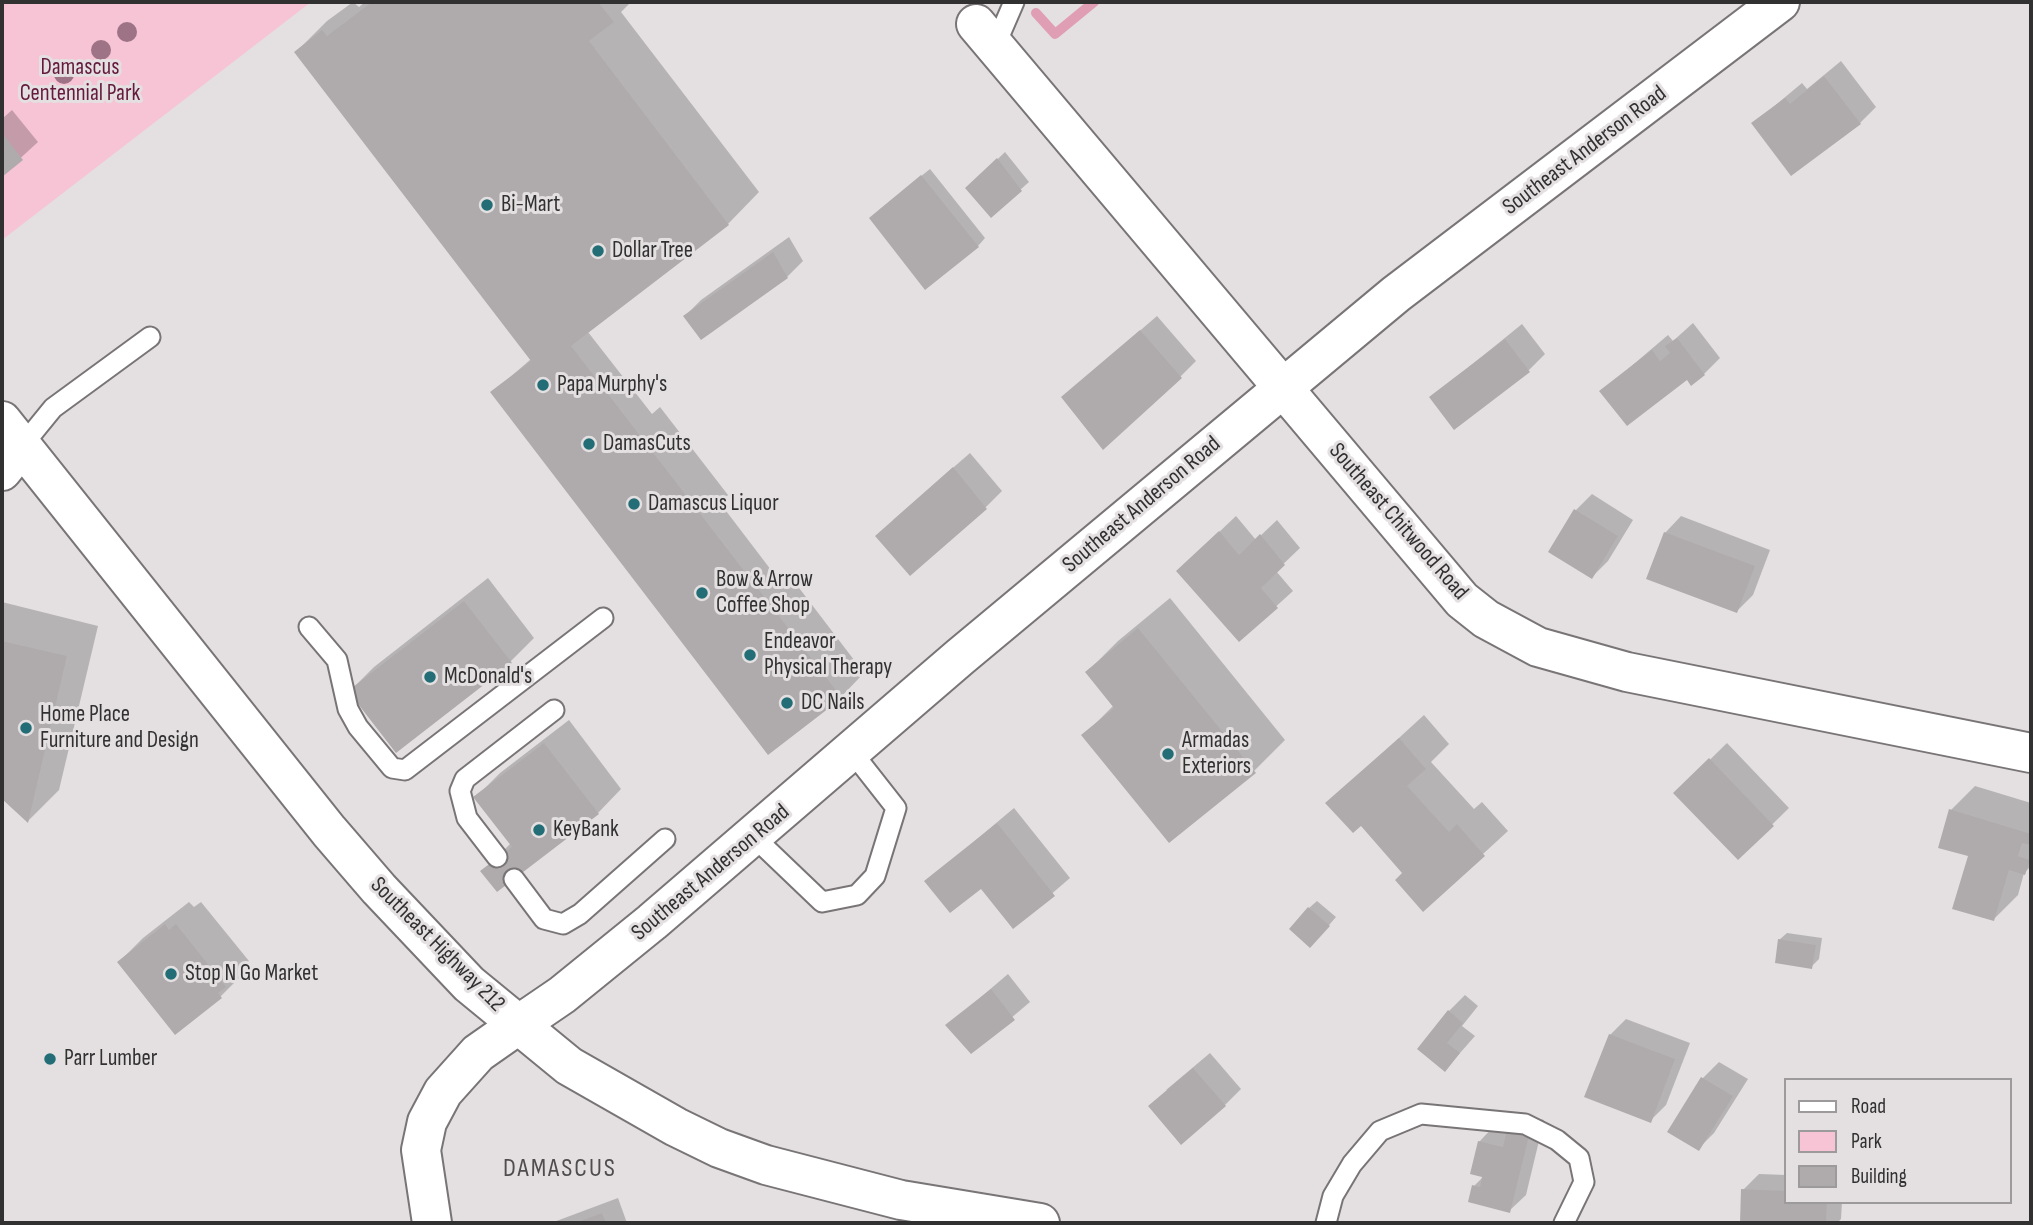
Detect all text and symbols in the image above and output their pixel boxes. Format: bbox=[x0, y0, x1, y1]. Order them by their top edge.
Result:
park label: Damascus Centennial Park bbox=[20, 54, 140, 108]
street label: Southeast Anderson Road bbox=[1498, 80, 1672, 222]
place label: Bi-Mart bbox=[501, 191, 560, 219]
marker: Bi-Mart bbox=[479, 197, 495, 213]
place label: Dollar Tree bbox=[612, 237, 693, 265]
marker: Dollar Tree bbox=[590, 243, 606, 259]
place label: Papa Murphy's bbox=[557, 371, 667, 399]
marker: Papa Murphy's bbox=[535, 377, 551, 393]
place label: DamasCuts bbox=[603, 430, 691, 458]
street label: Southeast Anderson Road bbox=[1057, 431, 1227, 579]
marker: DamasCuts bbox=[581, 436, 597, 452]
street label: Southeast Chitwood Road bbox=[1322, 438, 1474, 606]
place label: Damascus Liquor bbox=[648, 490, 779, 518]
marker: Damascus Liquor bbox=[626, 496, 642, 512]
place label: Bow & Arrow Coffee Shop bbox=[716, 566, 813, 620]
marker: Bow & Arrow Coffee Shop bbox=[694, 585, 710, 601]
place label: Endeavor Physical Therapy bbox=[764, 628, 892, 682]
marker: Endeavor Physical Therapy bbox=[742, 647, 758, 663]
place label: McDonald's bbox=[444, 663, 532, 691]
marker: McDonald's bbox=[422, 669, 438, 685]
place label: DC Nails bbox=[801, 689, 865, 717]
marker: DC Nails bbox=[779, 695, 795, 711]
place label: Home Place Furniture and Design bbox=[40, 701, 199, 755]
marker: Home Place Furniture and Design bbox=[18, 720, 34, 736]
place label: Armadas Exteriors bbox=[1182, 727, 1251, 781]
marker: Armadas Exteriors bbox=[1160, 746, 1176, 762]
street label: Southeast Anderson Road bbox=[626, 799, 796, 947]
place label: KeyBank bbox=[553, 816, 619, 844]
marker: KeyBank bbox=[531, 822, 547, 838]
street label: Southeast Highway 212 bbox=[364, 872, 510, 1018]
place label: Stop N Go Market bbox=[185, 960, 318, 988]
marker: Stop N Go Market bbox=[163, 966, 179, 982]
place label: Parr Lumber bbox=[64, 1045, 157, 1073]
marker: Parr Lumber bbox=[42, 1051, 58, 1067]
legend bbox=[1784, 1078, 2012, 1204]
text: Road bbox=[1851, 1094, 1886, 1119]
text: Park bbox=[1851, 1129, 1882, 1154]
district label: DAMASCUS bbox=[504, 1153, 616, 1185]
text: Building bbox=[1851, 1164, 1907, 1189]

